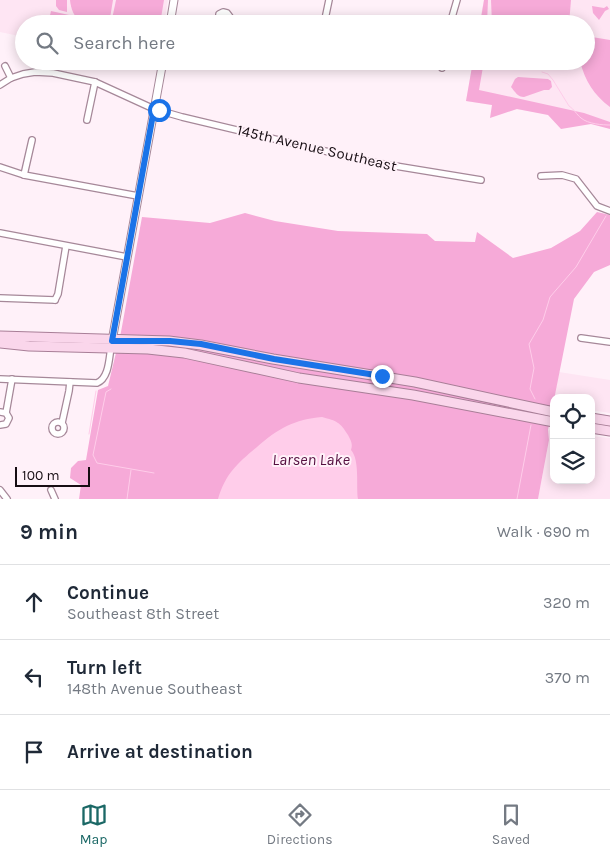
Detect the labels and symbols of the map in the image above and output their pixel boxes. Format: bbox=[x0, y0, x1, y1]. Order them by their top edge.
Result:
route start bbox=[148, 99, 171, 122]
street label: 145th Avenue Southeast bbox=[235, 121, 399, 175]
route end bbox=[371, 365, 394, 388]
water label: Larsen Lake bbox=[272, 450, 350, 469]
scale bar bbox=[15, 464, 90, 487]

